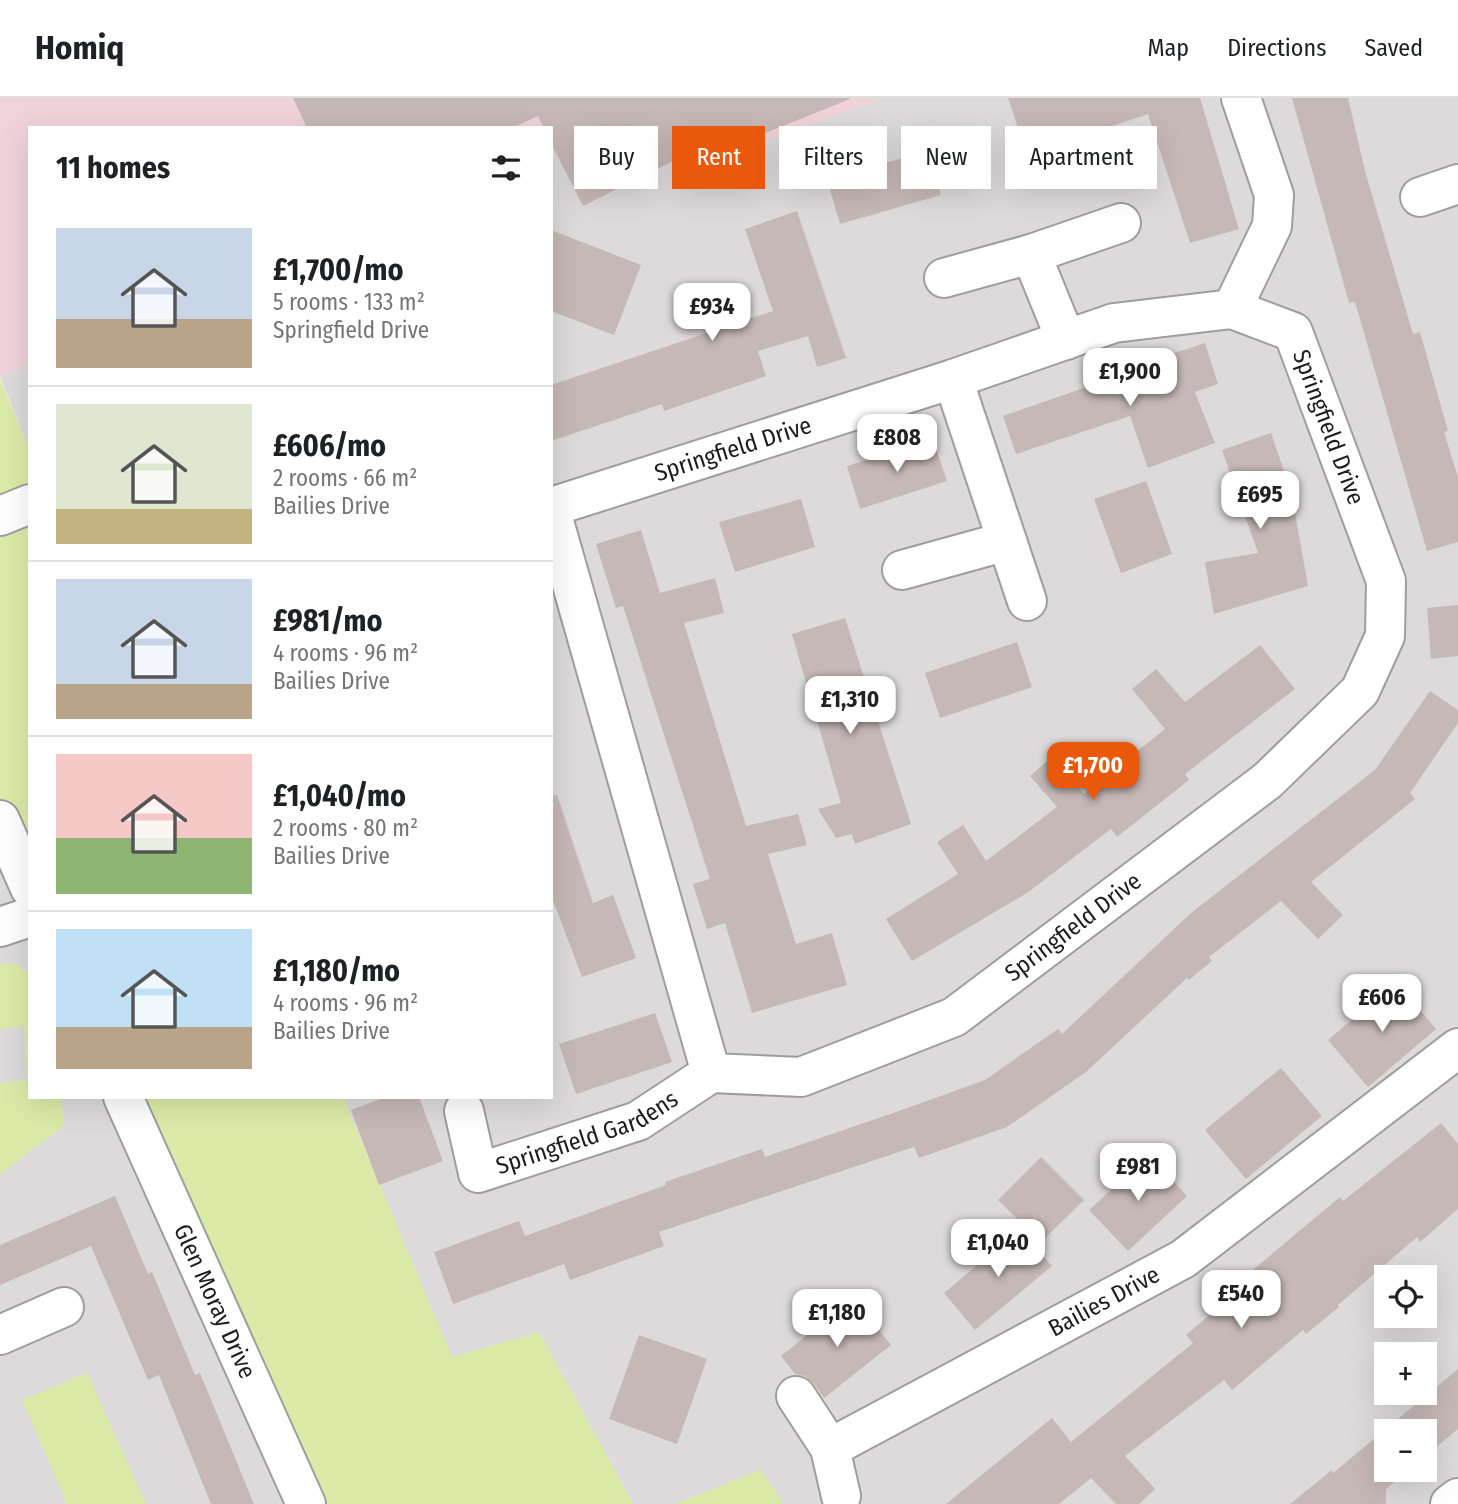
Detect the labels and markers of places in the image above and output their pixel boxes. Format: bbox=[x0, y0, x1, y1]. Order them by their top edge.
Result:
pin: £934 bbox=[671, 284, 753, 343]
pin: £1,900 bbox=[1073, 348, 1187, 408]
pin: £808 bbox=[856, 414, 938, 474]
pin: £695 bbox=[1219, 472, 1301, 531]
pin: £1,310 bbox=[793, 676, 907, 736]
pin: £1,700 bbox=[1036, 742, 1150, 802]
pin: £606 bbox=[1341, 974, 1423, 1034]
pin: £981 bbox=[1097, 1144, 1179, 1203]
pin: £1,040 bbox=[941, 1220, 1055, 1279]
pin: £540 bbox=[1200, 1270, 1282, 1330]
pin: £1,180 bbox=[780, 1290, 894, 1349]

